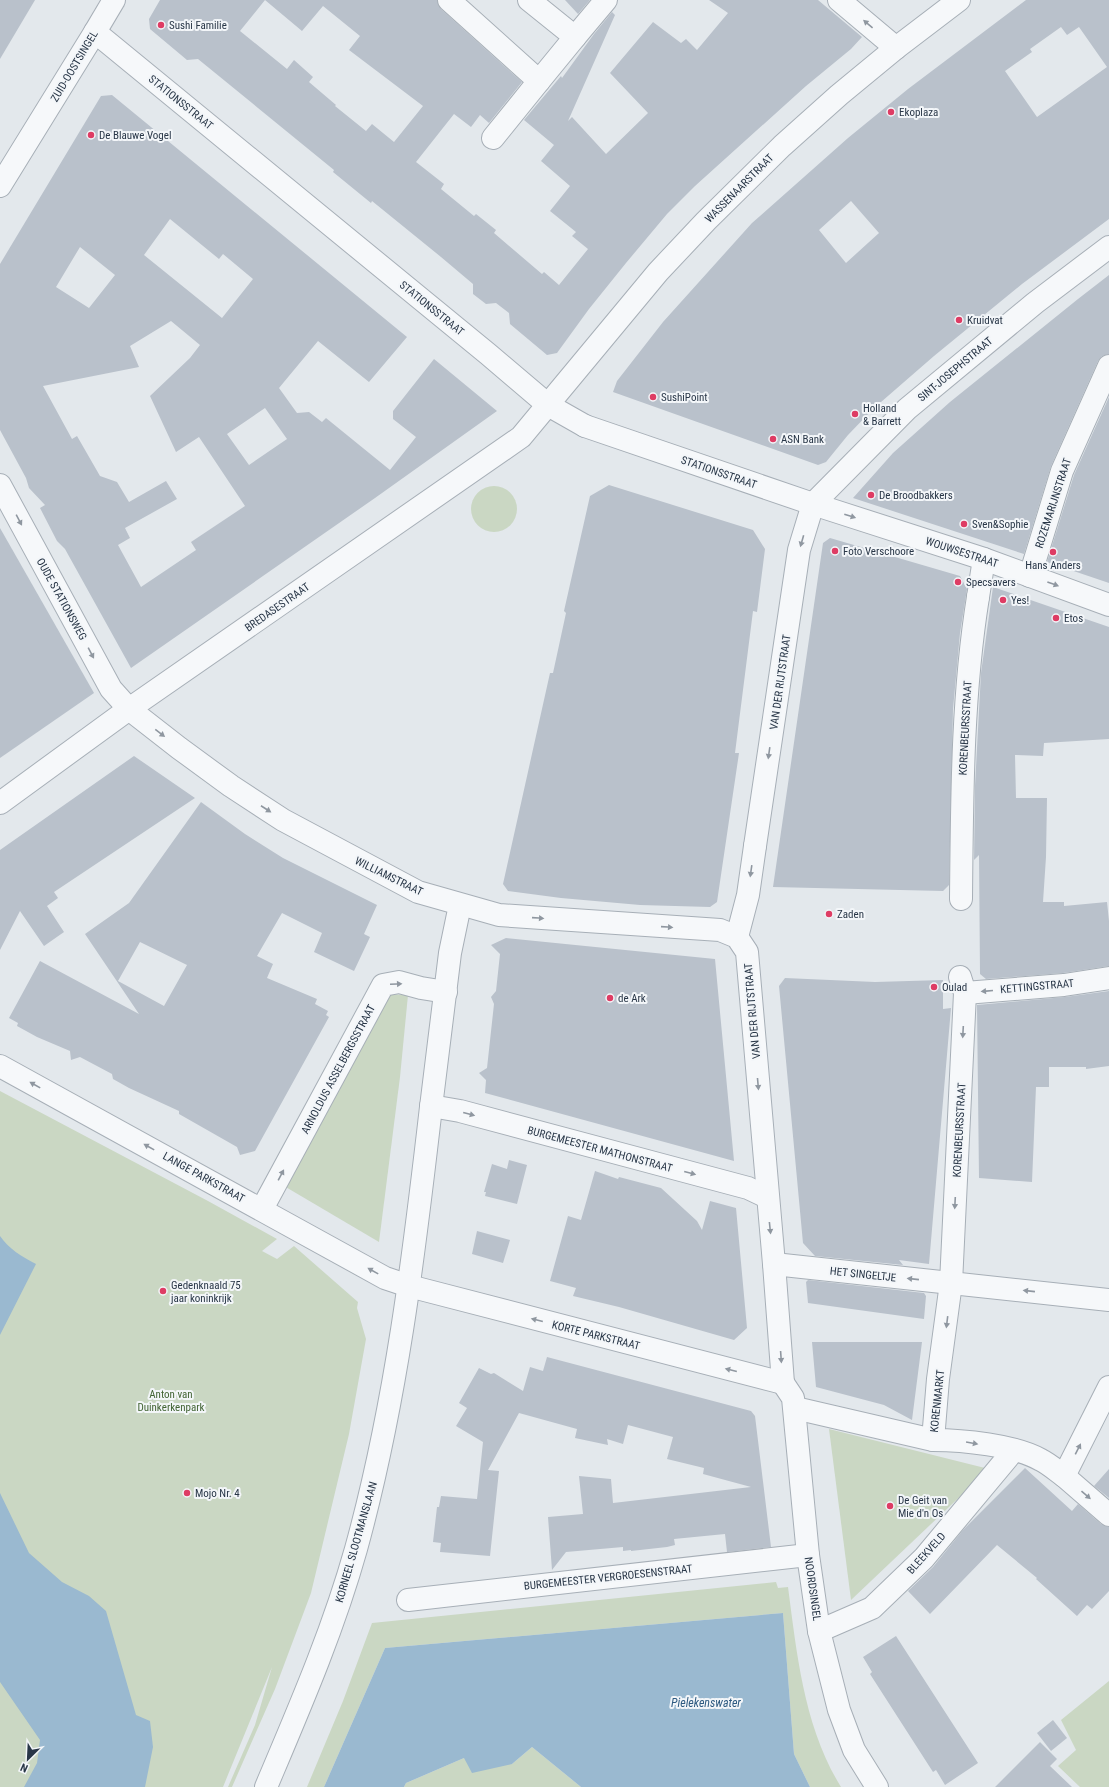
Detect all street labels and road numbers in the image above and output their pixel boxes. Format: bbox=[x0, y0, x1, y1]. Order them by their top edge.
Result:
street label: ZUID-OOSTSINGEL bbox=[48, 28, 101, 104]
street label: STATIONSSTRAAT bbox=[146, 72, 216, 133]
street label: WASSENAARSTRAAT bbox=[702, 151, 777, 225]
street label: STATIONSSTRAAT bbox=[397, 278, 467, 339]
street label: SINT-JOSEPHSTRAAT bbox=[915, 334, 995, 404]
street label: STATIONSSTRAAT bbox=[679, 453, 759, 492]
street label: ROZEMARIJNSTRAAT bbox=[1033, 456, 1074, 550]
street label: WOUWSESTRAAT bbox=[924, 535, 1000, 570]
street label: OUDE STATIONSWEG bbox=[34, 556, 89, 642]
street label: BREDASESTRAAT bbox=[242, 580, 312, 635]
street label: VAN DER RIJTSTRAAT bbox=[767, 633, 794, 731]
street label: KORENBEURSSTRAAT bbox=[957, 680, 974, 776]
street label: WILLIAMSTRAAT bbox=[353, 854, 425, 899]
street label: VAN DER RIJTSTRAAT bbox=[742, 962, 763, 1059]
street label: KETTINGSTRAAT bbox=[1000, 977, 1075, 996]
street label: ARNOLDUS ASSELBERGSSTRAAT bbox=[299, 1002, 378, 1136]
street label: KORENBEURSSTRAAT bbox=[951, 1082, 968, 1178]
street label: BURGEMEESTER MATHONSTRAAT bbox=[526, 1124, 674, 1175]
street label: LANGE PARKSTRAAT bbox=[161, 1150, 247, 1205]
street label: HET SINGELTJE bbox=[829, 1265, 897, 1284]
street label: KORTE PARKSTRAAT bbox=[551, 1318, 641, 1353]
street label: KORENMARKT bbox=[928, 1369, 947, 1433]
street label: KORNEEL SLOOTMANSLAAN bbox=[333, 1480, 380, 1604]
street label: BLEEKVELD bbox=[904, 1530, 948, 1577]
street label: NOORDSINGEL bbox=[802, 1556, 823, 1622]
street label: BURGEMEESTER VERGROESENSTRAAT bbox=[523, 1562, 693, 1593]

